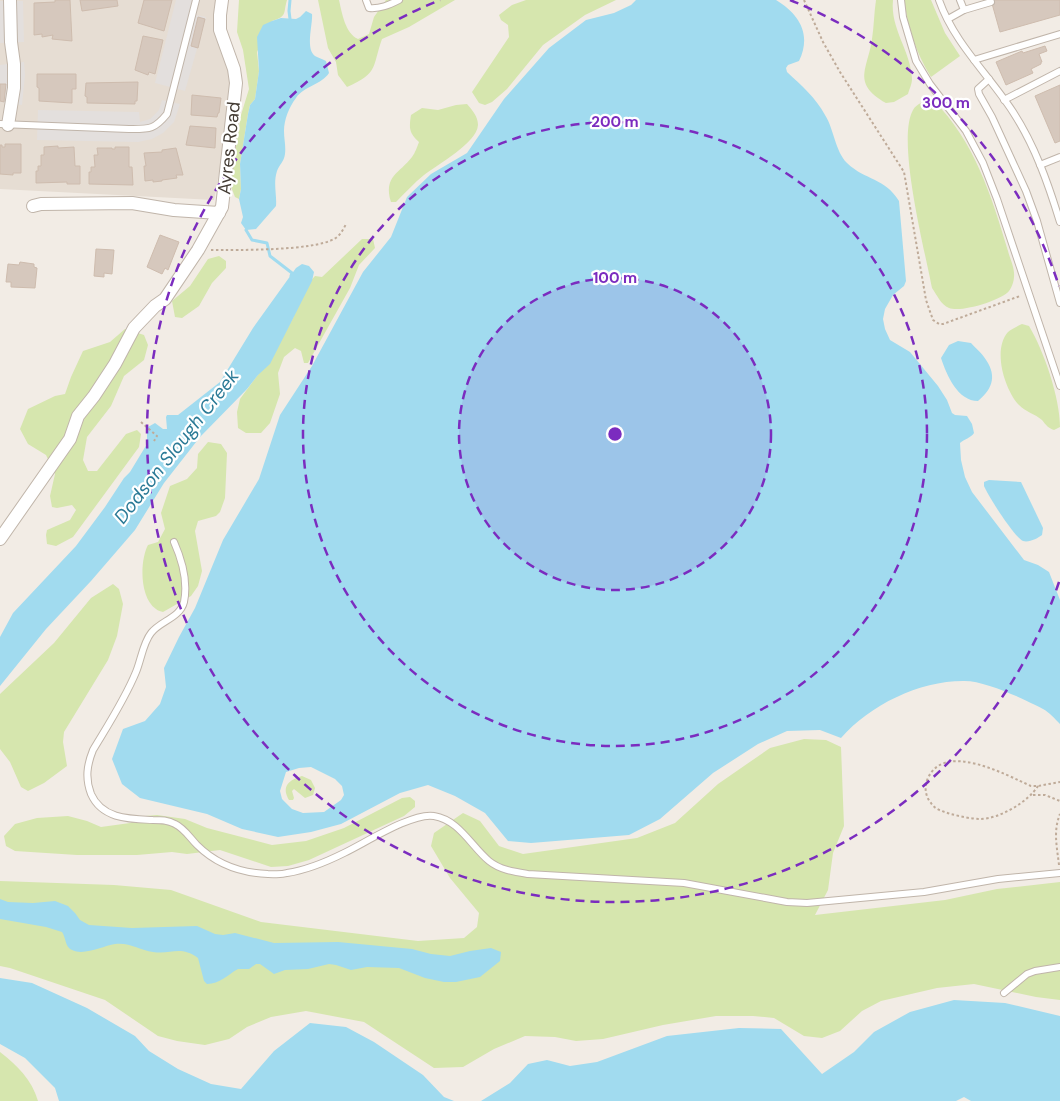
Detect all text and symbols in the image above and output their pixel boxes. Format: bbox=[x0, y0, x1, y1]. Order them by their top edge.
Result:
text: 300 m bbox=[922, 93, 970, 113]
street label: Ayres Road bbox=[212, 100, 246, 196]
text: 200 m bbox=[591, 112, 639, 132]
text: 100 m bbox=[593, 268, 637, 288]
water label: Dodson Slough Creek bbox=[108, 364, 245, 529]
centre of rings bbox=[606, 425, 624, 443]

